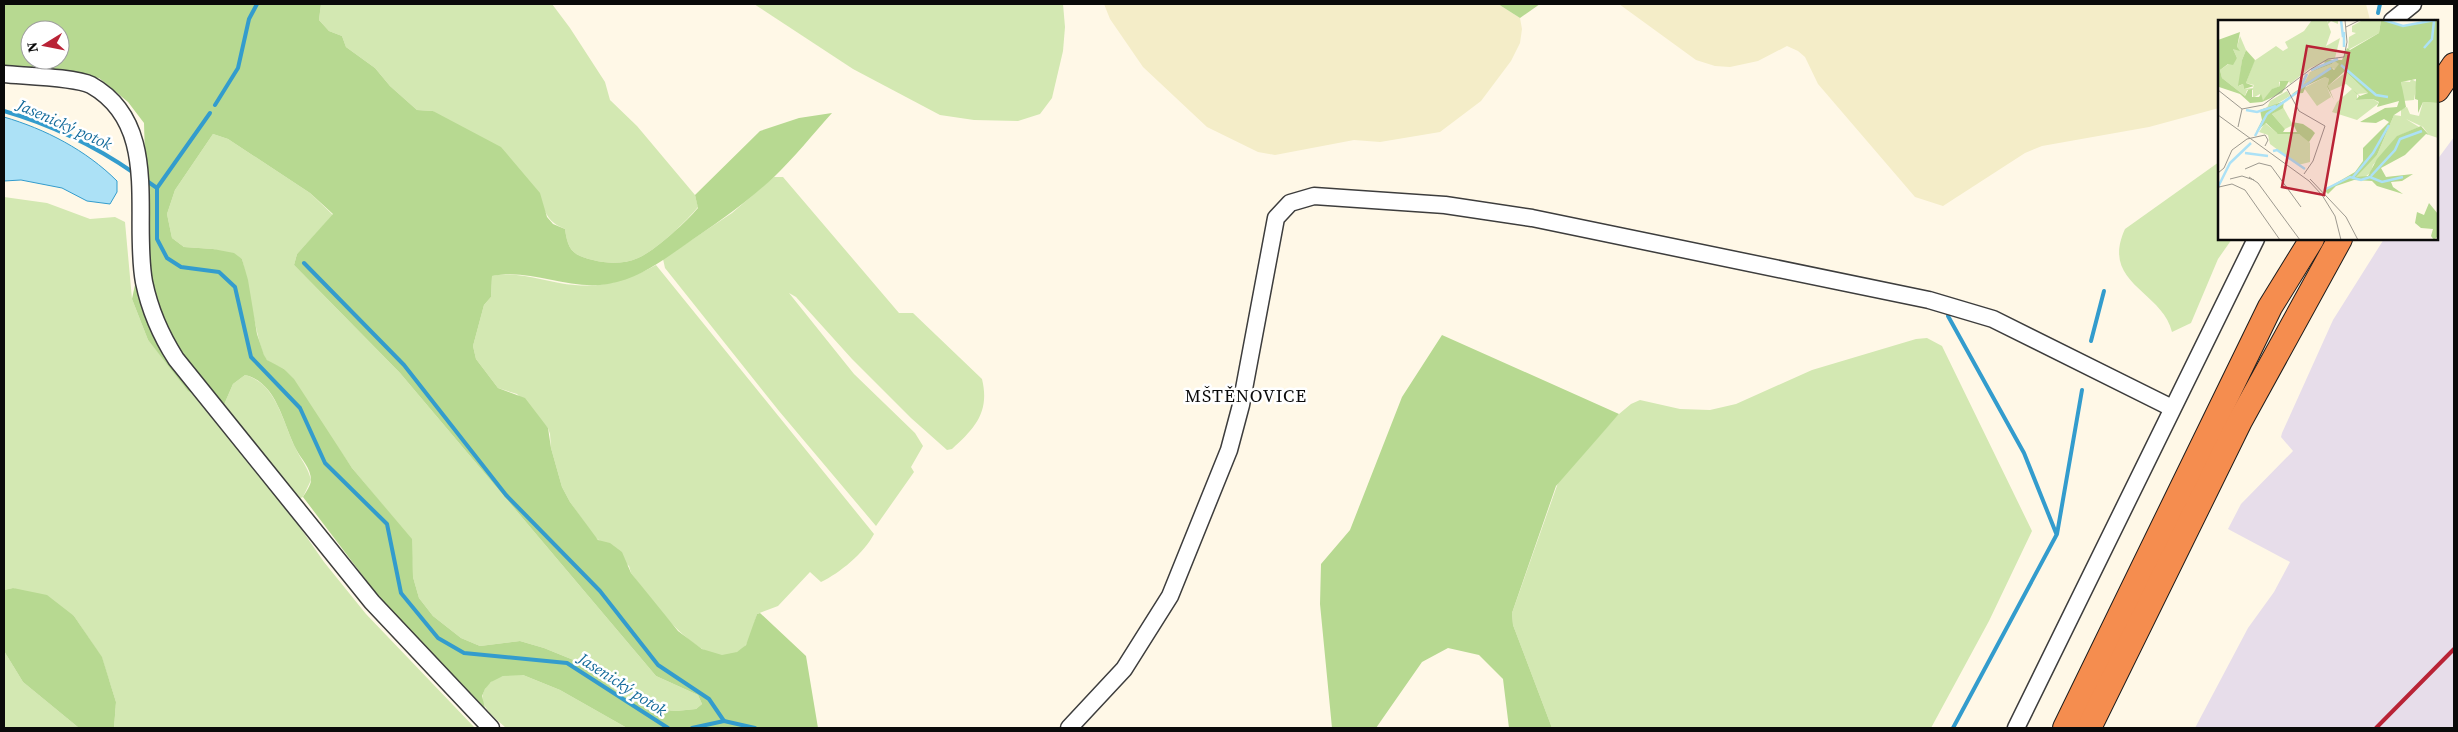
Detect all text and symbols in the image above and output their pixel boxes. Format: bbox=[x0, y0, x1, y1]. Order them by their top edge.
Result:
north arrow bbox=[20, 20, 70, 70]
inset map bbox=[2218, 20, 2438, 240]
text: N bbox=[21, 40, 43, 54]
water label: Jasenický potok bbox=[12, 93, 116, 155]
district label: MŠTĚNOVICE bbox=[1185, 383, 1307, 408]
water label: Jasenický potok bbox=[573, 646, 672, 721]

